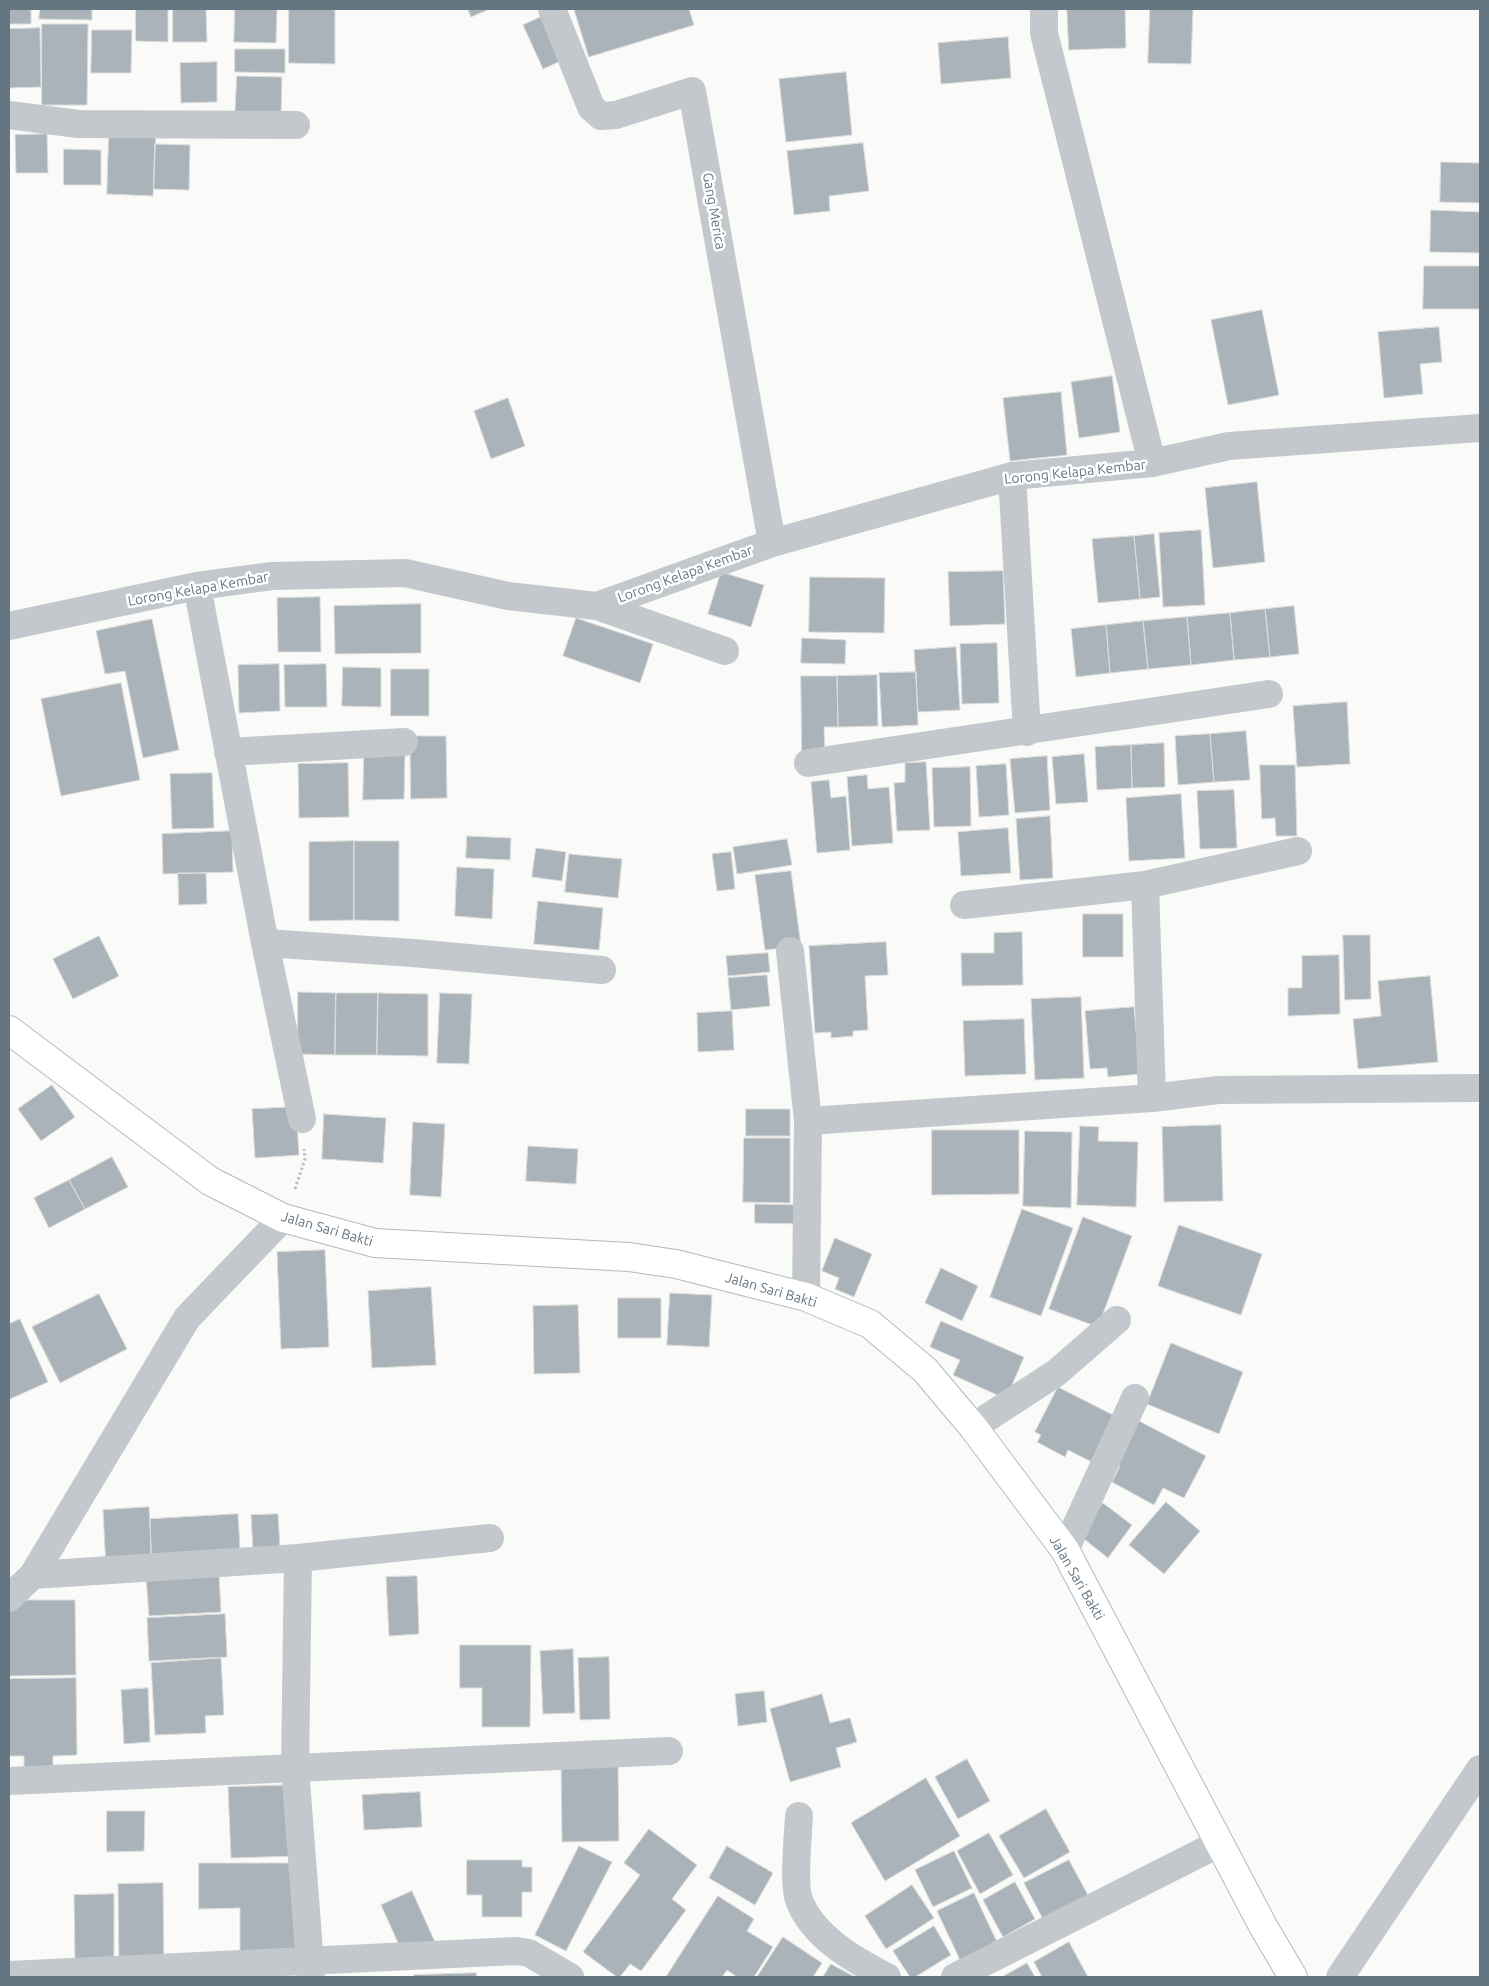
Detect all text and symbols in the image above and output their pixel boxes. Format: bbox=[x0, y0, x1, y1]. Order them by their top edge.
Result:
street label: Gang Merica bbox=[699, 171, 729, 251]
street label: Lorong Kelapa Kembar bbox=[1003, 456, 1147, 488]
street label: Lorong Kelapa Kembar bbox=[615, 542, 755, 606]
street label: Lorong Kelapa Kembar bbox=[126, 568, 270, 610]
street label: Jalan Sari Bakti bbox=[279, 1208, 375, 1250]
street label: Jalan Sari Bakti bbox=[723, 1269, 819, 1311]
street label: Jalan Sari Bakti bbox=[1046, 1533, 1108, 1623]

